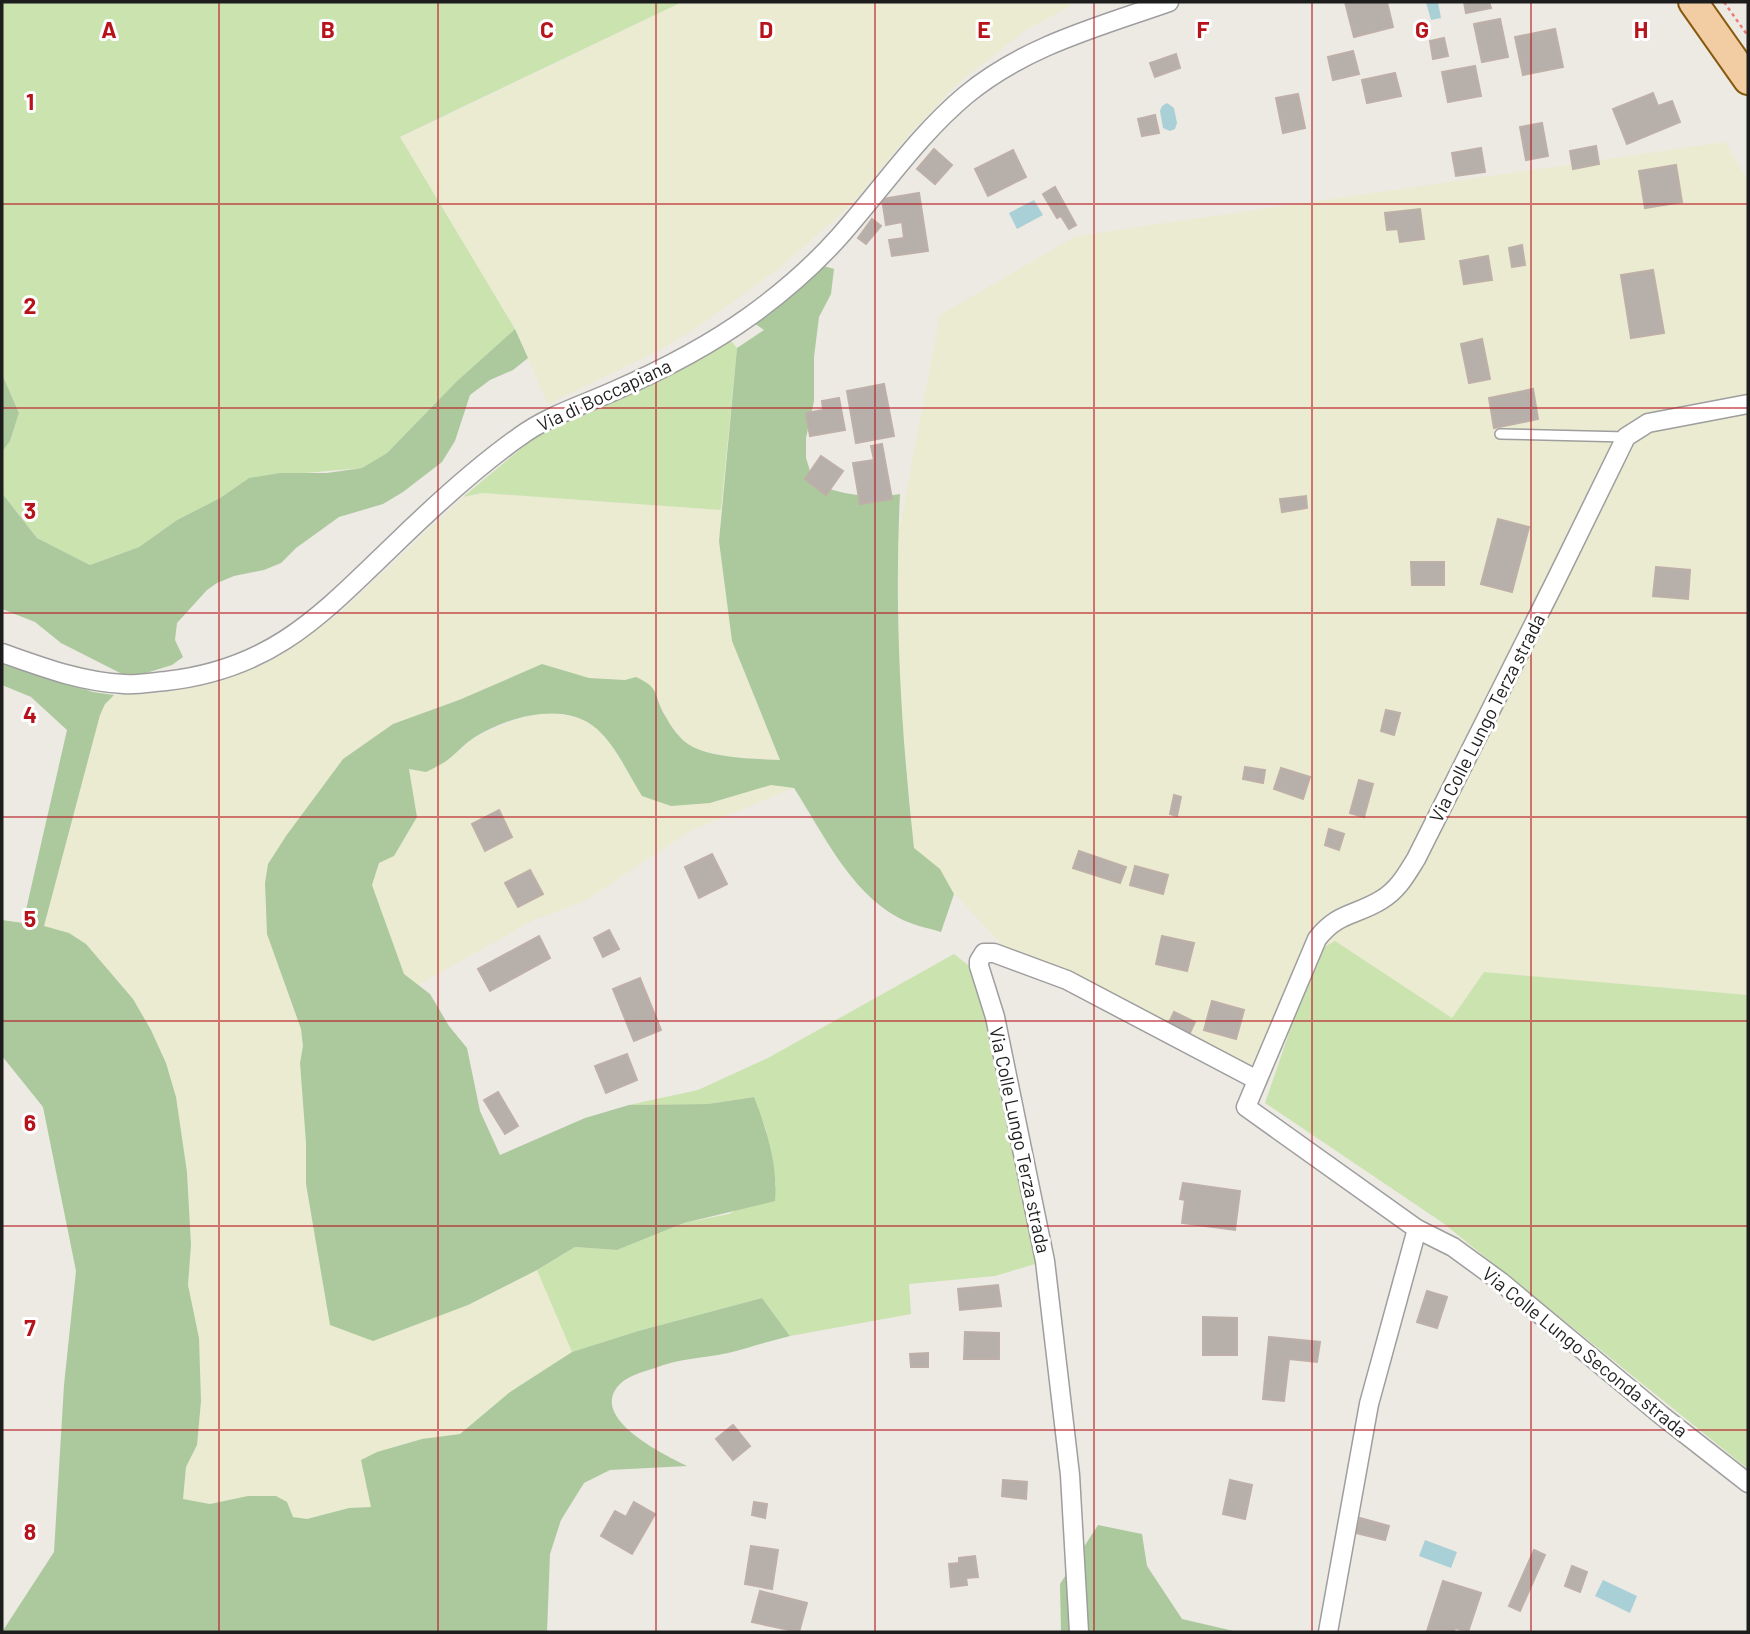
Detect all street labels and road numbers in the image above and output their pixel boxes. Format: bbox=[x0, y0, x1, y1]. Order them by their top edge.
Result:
street label: Via di Boccapiana bbox=[533, 353, 674, 436]
street label: Via Colle Lungo Terza strada bbox=[1424, 610, 1549, 826]
street label: Via Colle Lungo Terza strada bbox=[985, 1025, 1056, 1255]
street label: Via Colle Lungo Seconda strada bbox=[1478, 1262, 1693, 1442]

